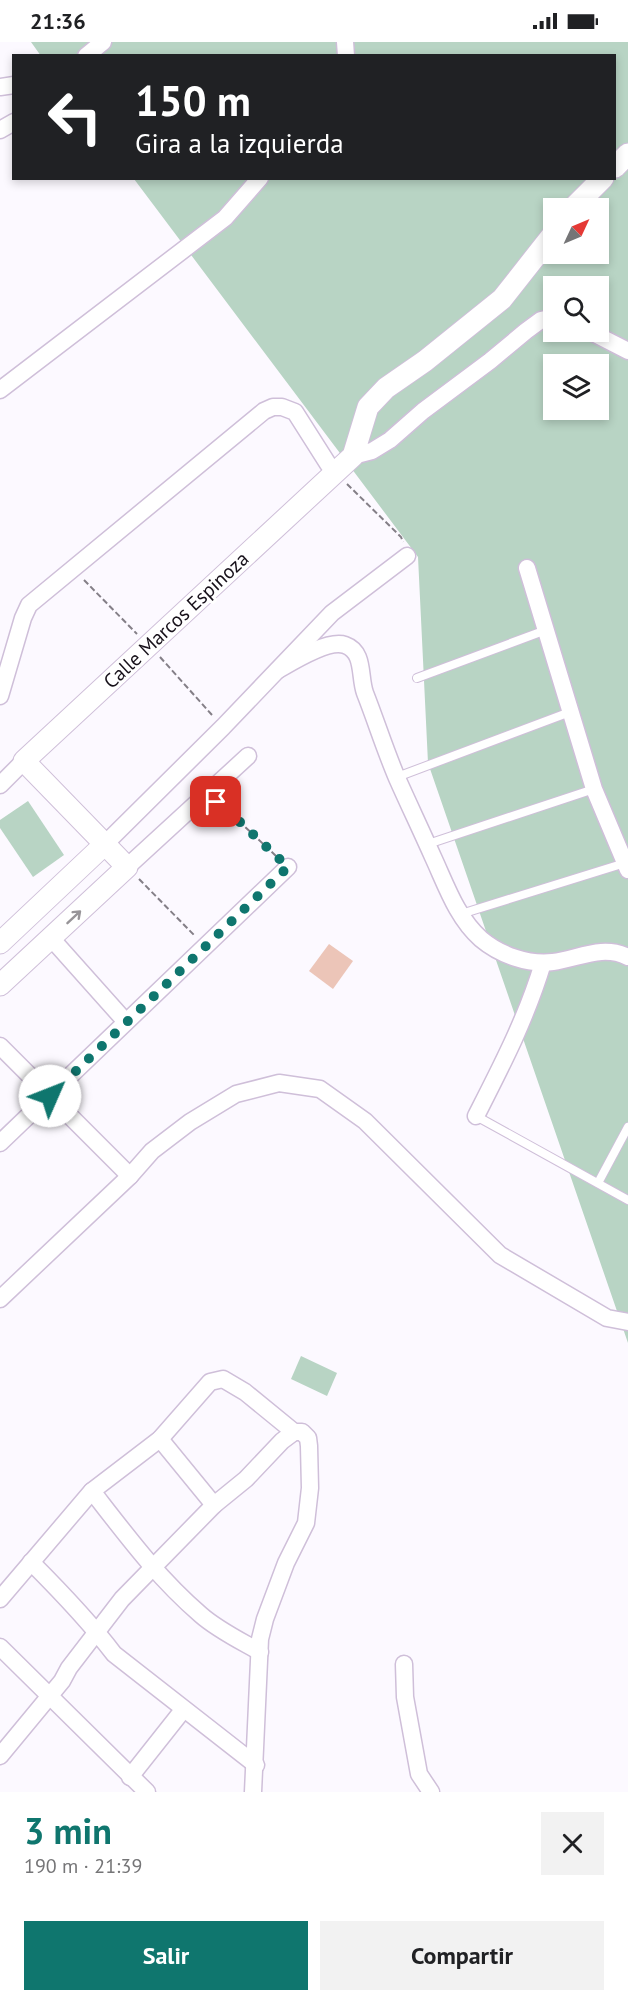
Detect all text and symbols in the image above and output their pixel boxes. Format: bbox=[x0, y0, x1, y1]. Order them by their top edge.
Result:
text: 21:36 bbox=[30, 7, 86, 35]
text: 150 m bbox=[135, 73, 251, 128]
icon: left bbox=[36, 78, 114, 156]
text: Gira a la izquierda bbox=[135, 126, 344, 160]
north arrow bbox=[543, 198, 609, 264]
map controls bbox=[543, 198, 609, 420]
button: search bbox=[543, 276, 609, 342]
button: layers bbox=[543, 354, 609, 420]
street label: Calle Marcos Espinoza bbox=[98, 546, 254, 694]
pin bbox=[190, 776, 241, 827]
icon: arrive bbox=[199, 785, 232, 818]
one-way arrow bbox=[66, 910, 81, 924]
position arrow bbox=[18, 1064, 82, 1128]
text: 3 min bbox=[24, 1807, 112, 1854]
button: close bbox=[541, 1812, 604, 1875]
text: 190 m · 21:39 bbox=[24, 1853, 142, 1879]
button: Salir bbox=[24, 1921, 308, 1990]
button: Compartir bbox=[320, 1921, 604, 1990]

